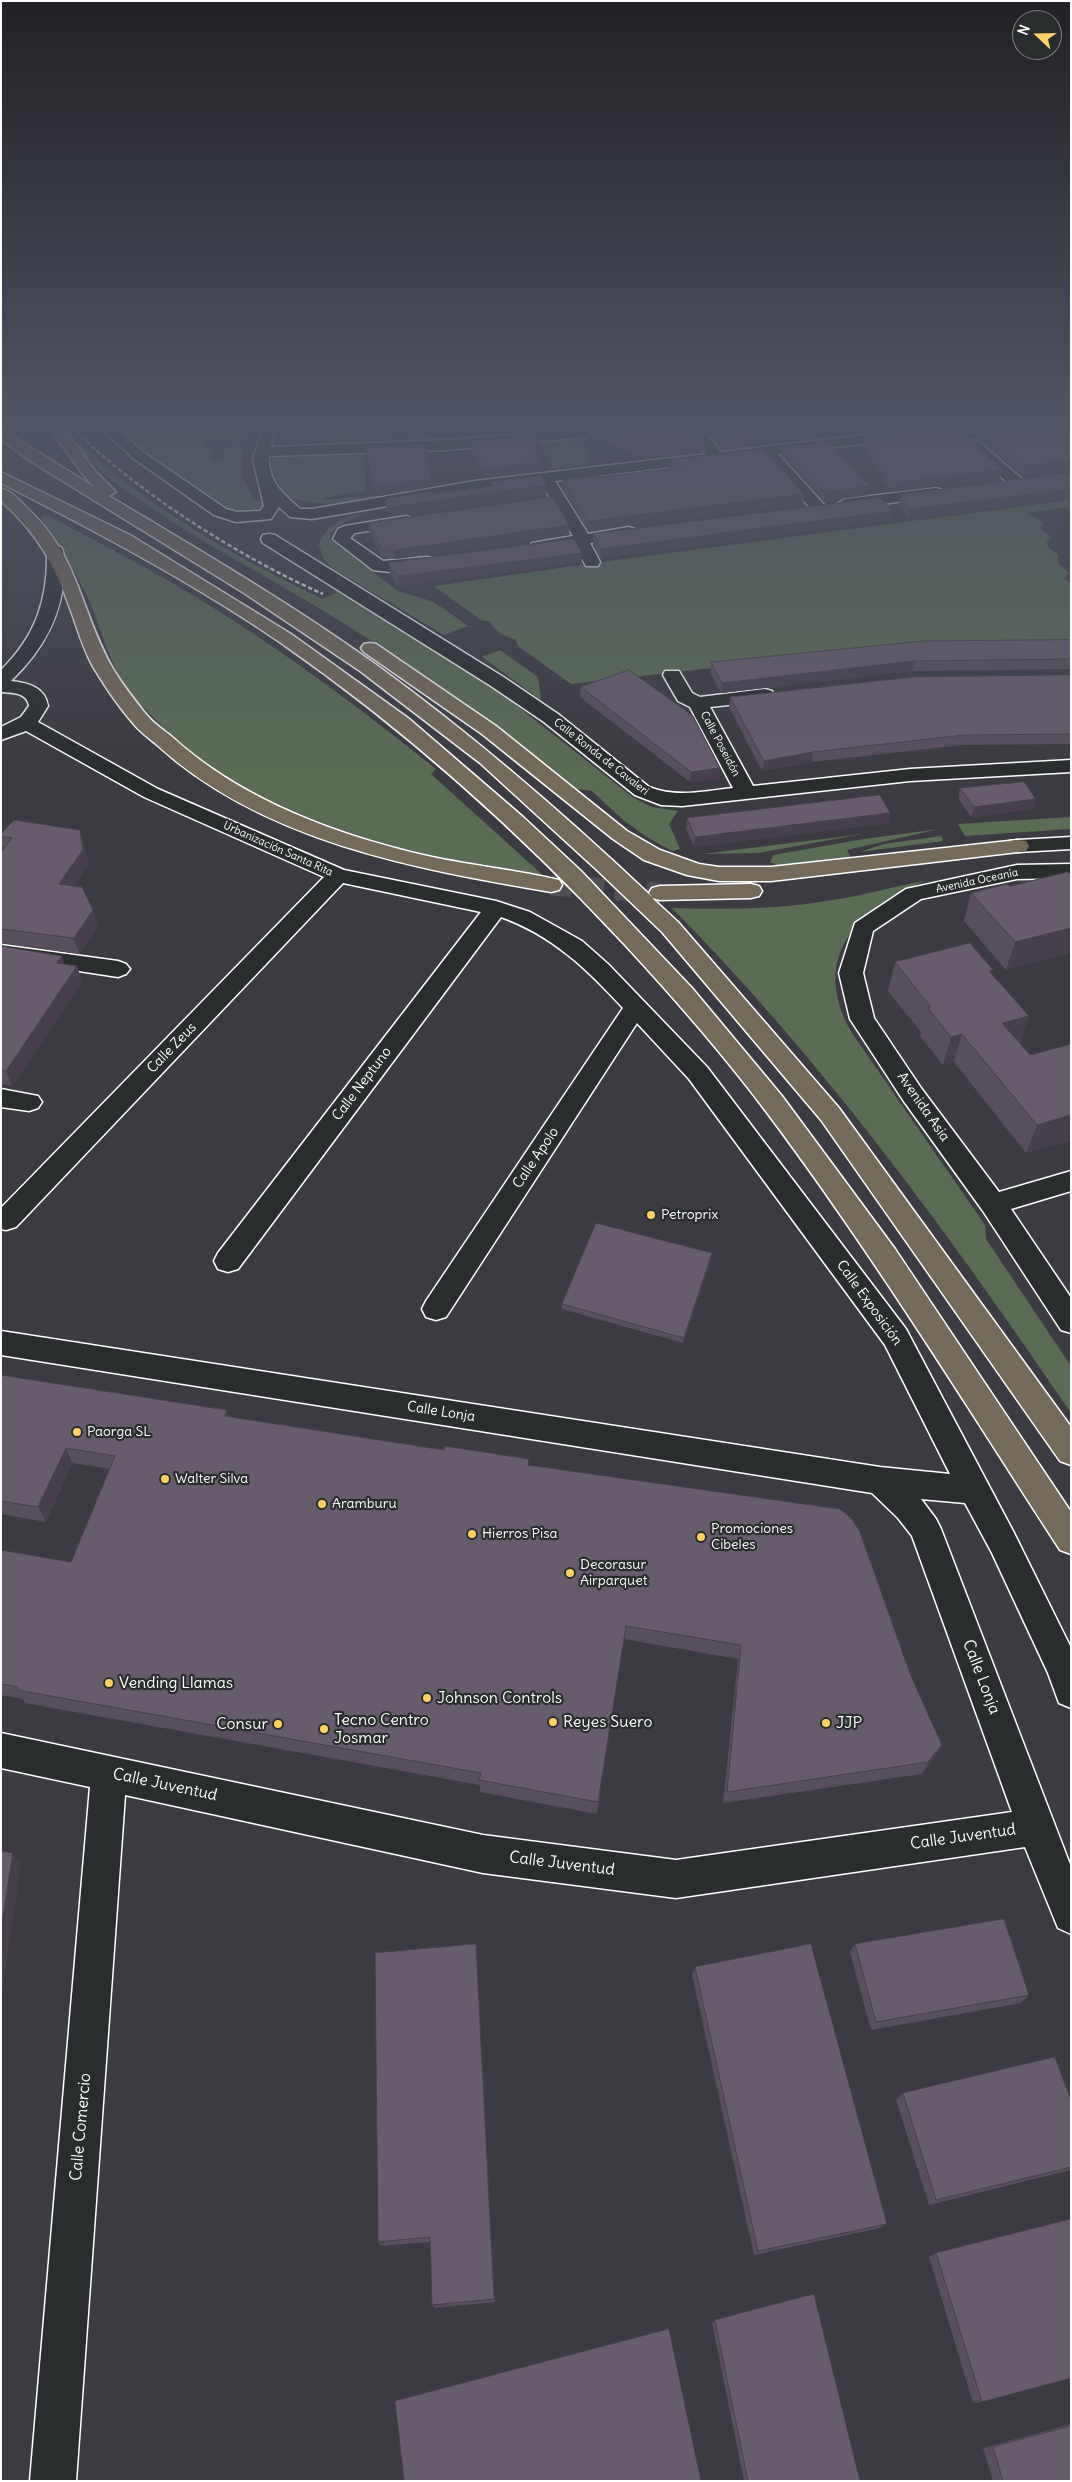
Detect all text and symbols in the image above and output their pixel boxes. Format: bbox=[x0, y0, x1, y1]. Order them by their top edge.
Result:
north arrow bbox=[1012, 10, 1062, 60]
text: N bbox=[1014, 22, 1034, 38]
street label: Calle Poseidón bbox=[697, 709, 743, 779]
street label: Calle Ronda de Cavaleri bbox=[551, 716, 651, 798]
street label: Urbanización Santa Rita bbox=[221, 819, 335, 879]
street label: Avenida Oceanía bbox=[935, 866, 1019, 896]
street label: Calle Zeus bbox=[144, 1019, 200, 1077]
street label: Calle Neptuno bbox=[329, 1044, 395, 1124]
street label: Avenida Asia bbox=[893, 1069, 953, 1145]
street label: Calle Apolo bbox=[509, 1124, 563, 1192]
place label: Petroprix bbox=[661, 1207, 718, 1223]
marker: Petroprix bbox=[645, 1209, 657, 1221]
street label: Calle Exposición bbox=[833, 1257, 905, 1349]
street label: Calle Lonja bbox=[406, 1398, 476, 1426]
place label: Paorga SL bbox=[87, 1424, 151, 1440]
marker: Paorga SL bbox=[71, 1426, 83, 1438]
place label: Walter Silva bbox=[175, 1471, 248, 1487]
marker: Walter Silva bbox=[159, 1473, 171, 1485]
place label: Aramburu bbox=[332, 1496, 397, 1512]
marker: Aramburu bbox=[316, 1498, 328, 1510]
place label: Promociones Cibeles bbox=[711, 1521, 793, 1554]
place label: Hierros Pisa bbox=[482, 1526, 558, 1542]
marker: Hierros Pisa bbox=[466, 1528, 478, 1540]
marker: Promociones Cibeles bbox=[695, 1531, 707, 1543]
place label: Decorasur Airparquet bbox=[580, 1557, 647, 1590]
marker: Decorasur Airparquet bbox=[564, 1567, 576, 1579]
street label: Calle Lonja bbox=[958, 1637, 1004, 1717]
place label: Vending Llamas bbox=[119, 1673, 233, 1693]
marker: Vending Llamas bbox=[103, 1677, 115, 1689]
place label: Johnson Controls bbox=[437, 1688, 562, 1708]
marker: Johnson Controls bbox=[421, 1692, 433, 1704]
place label: Tecno Centro Josmar bbox=[334, 1710, 429, 1748]
place label: Reyes Suero bbox=[563, 1712, 652, 1732]
place label: JJP bbox=[836, 1713, 862, 1733]
place label: Consur bbox=[216, 1714, 268, 1734]
marker: Reyes Suero bbox=[547, 1716, 559, 1728]
marker: JJP bbox=[820, 1717, 832, 1729]
marker: Consur bbox=[272, 1718, 284, 1730]
marker: Tecno Centro Josmar bbox=[318, 1723, 330, 1735]
street label: Calle Juventud bbox=[111, 1765, 219, 1805]
street label: Calle Juventud bbox=[909, 1820, 1017, 1854]
street label: Calle Juventud bbox=[508, 1848, 616, 1880]
street label: Calle Comercio bbox=[67, 2072, 95, 2182]

